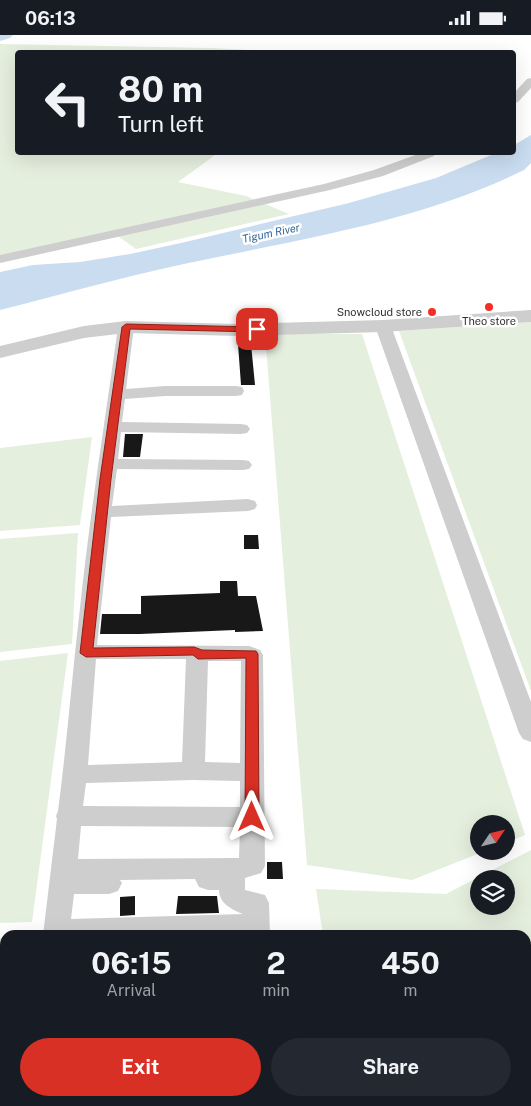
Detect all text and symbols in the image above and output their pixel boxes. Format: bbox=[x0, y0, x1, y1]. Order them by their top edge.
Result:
text: 06:13 bbox=[25, 7, 76, 29]
text: 80 m bbox=[118, 69, 203, 110]
icon: left bbox=[35, 70, 100, 135]
text: Turn left bbox=[118, 111, 204, 137]
water label: Tigum River bbox=[241, 221, 302, 245]
marker: Theo store bbox=[483, 301, 495, 313]
place label: Snowcloud store bbox=[337, 306, 422, 318]
marker: Snowcloud store bbox=[426, 306, 438, 318]
pin bbox=[236, 308, 278, 350]
icon: arrive bbox=[243, 315, 271, 343]
place label: Theo store bbox=[462, 315, 516, 327]
position arrow bbox=[225, 790, 277, 842]
north arrow bbox=[470, 815, 515, 860]
map controls bbox=[470, 815, 515, 915]
button: layers bbox=[470, 870, 515, 915]
text: 06:15 bbox=[91, 945, 171, 981]
text: 2 bbox=[267, 945, 286, 981]
text: 450 bbox=[381, 945, 440, 981]
text: Arrival bbox=[107, 981, 156, 1000]
text: min bbox=[263, 981, 290, 1000]
text: m bbox=[403, 981, 417, 1000]
button: Exit bbox=[20, 1038, 261, 1096]
button: Share bbox=[271, 1038, 511, 1096]

